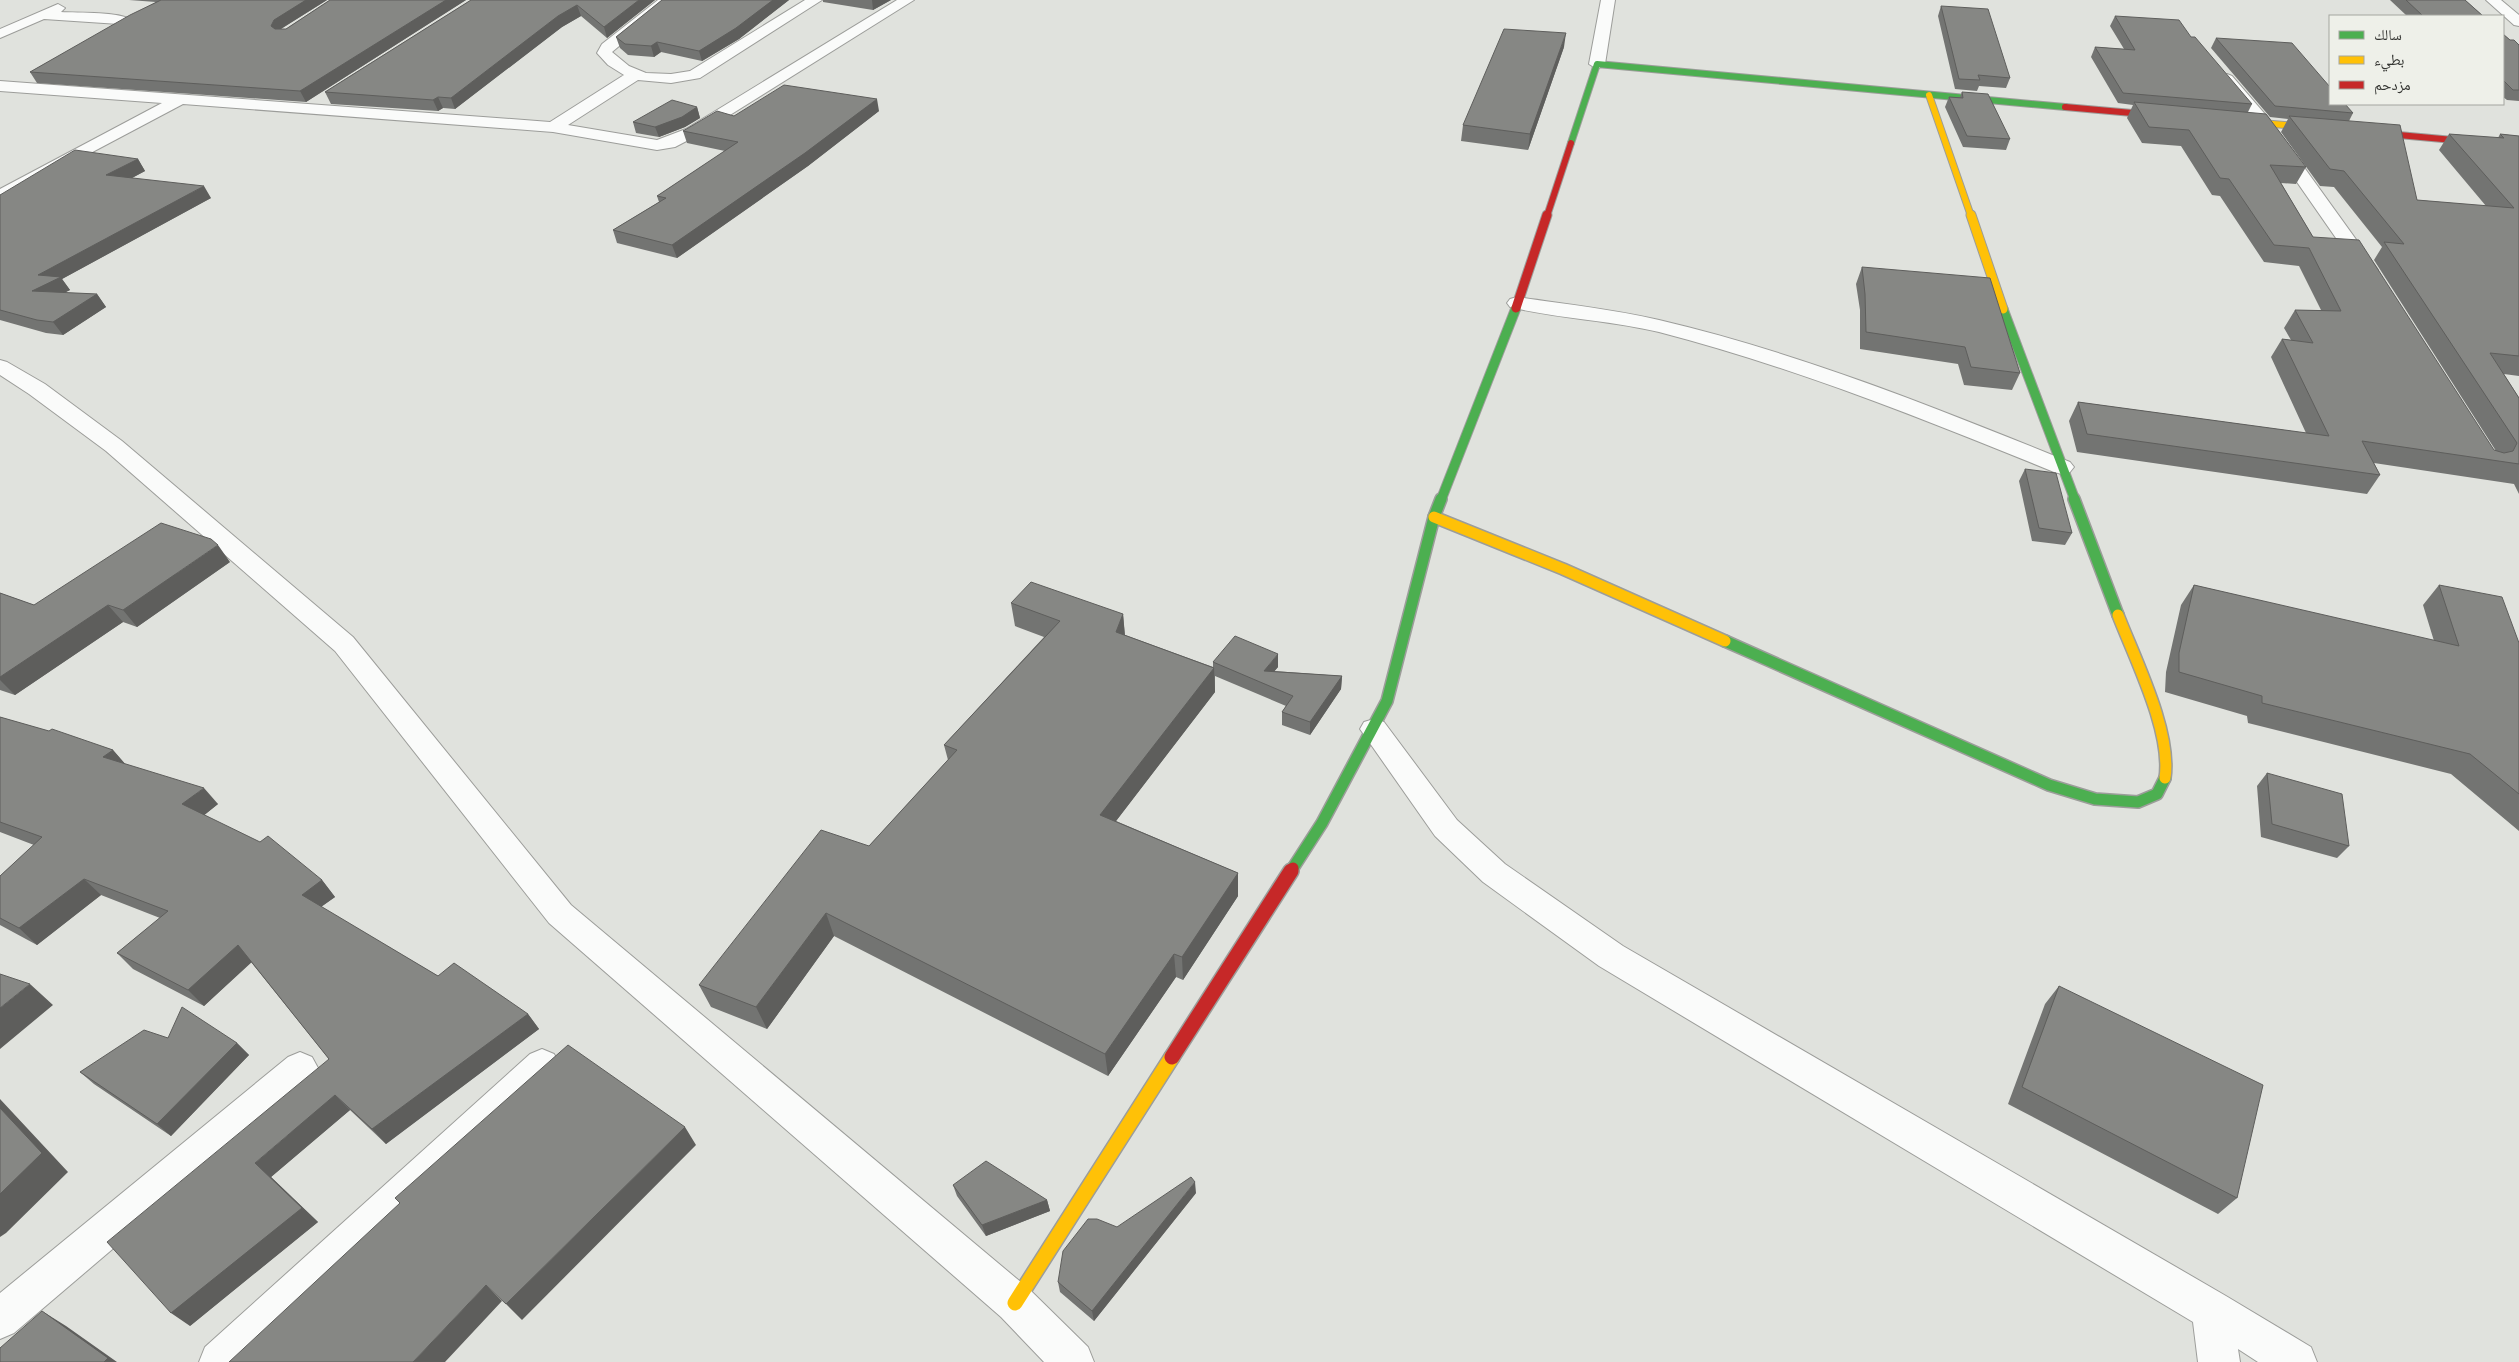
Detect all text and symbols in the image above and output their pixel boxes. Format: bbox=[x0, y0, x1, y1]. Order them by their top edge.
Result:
legend bbox=[2329, 15, 2504, 105]
text: سالك bbox=[2374, 26, 2402, 44]
text: بطيء bbox=[2374, 51, 2404, 72]
text: مزدحم bbox=[2374, 76, 2411, 95]

